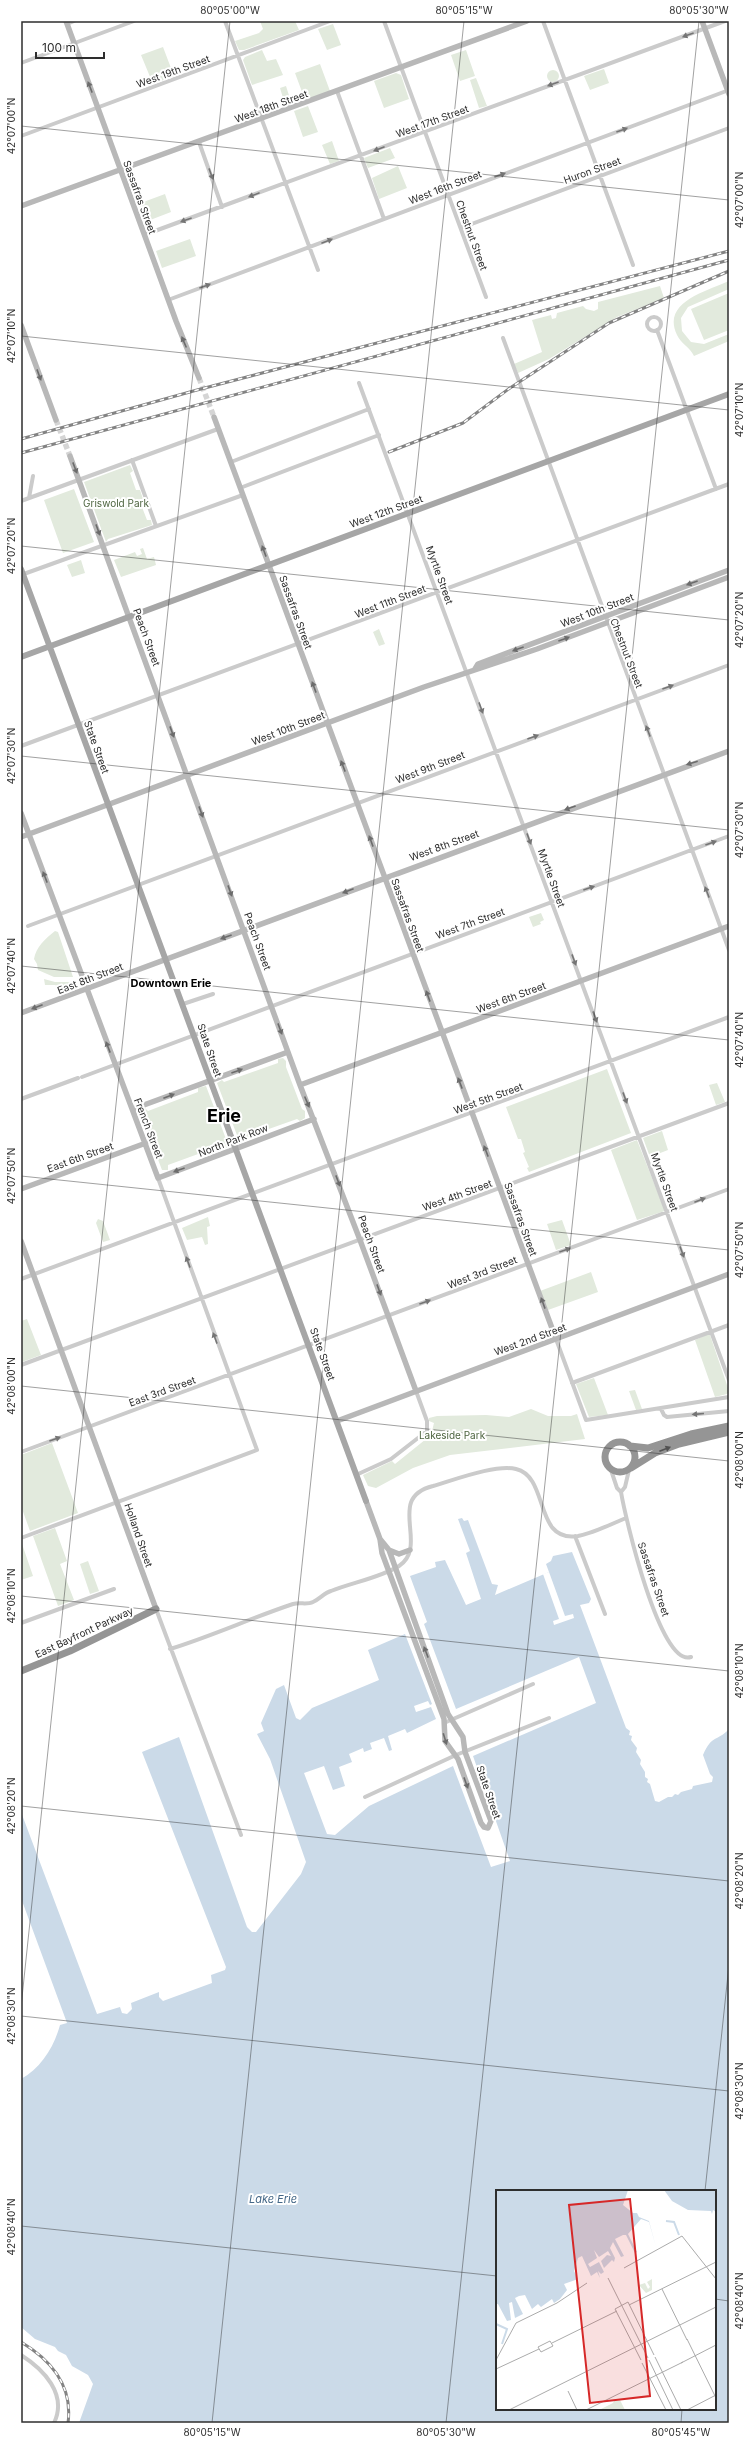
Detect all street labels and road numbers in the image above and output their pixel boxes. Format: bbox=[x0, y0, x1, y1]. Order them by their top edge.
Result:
street label: West 19th Street bbox=[135, 52, 212, 90]
street label: West 18th Street bbox=[233, 87, 310, 125]
street label: West 17th Street bbox=[394, 102, 471, 140]
street label: Huron Street bbox=[562, 154, 623, 186]
street label: Sassafras Street bbox=[121, 158, 159, 236]
street label: West 16th Street bbox=[407, 167, 484, 206]
street label: Chestnut Street bbox=[454, 198, 490, 272]
street label: West 12th Street bbox=[348, 492, 425, 530]
street label: Myrtle Street bbox=[424, 544, 456, 606]
street label: Sassafras Street bbox=[277, 573, 315, 651]
street label: West 11th Street bbox=[353, 582, 428, 620]
street label: West 10th Street bbox=[559, 590, 636, 629]
street label: Peach Street bbox=[131, 607, 163, 668]
street label: Chestnut Street bbox=[608, 616, 646, 690]
street label: West 10th Street bbox=[250, 708, 327, 747]
street label: State Street bbox=[82, 719, 112, 776]
street label: West 9th Street bbox=[394, 748, 467, 786]
street label: West 8th Street bbox=[408, 827, 481, 863]
street label: Myrtle Street bbox=[536, 847, 568, 909]
street label: Sassafras Street bbox=[389, 876, 427, 954]
street label: West 7th Street bbox=[434, 905, 507, 941]
street label: Peach Street bbox=[242, 911, 274, 972]
street label: East 8th Street bbox=[55, 960, 125, 996]
street label: West 6th Street bbox=[475, 979, 548, 1015]
street label: State Street bbox=[195, 1022, 225, 1079]
street label: West 5th Street bbox=[452, 1080, 525, 1116]
street label: French Street bbox=[132, 1096, 166, 1161]
street label: North Park Row bbox=[196, 1121, 270, 1159]
street label: East 6th Street bbox=[45, 1139, 115, 1175]
street label: Myrtle Street bbox=[649, 1151, 681, 1213]
street label: West 4th Street bbox=[421, 1177, 494, 1213]
street label: Sassafras Street bbox=[502, 1180, 540, 1258]
street label: Peach Street bbox=[356, 1214, 388, 1275]
street label: West 3rd Street bbox=[446, 1253, 519, 1291]
street label: West 2nd Street bbox=[492, 1320, 568, 1358]
street label: State Street bbox=[308, 1326, 338, 1383]
street label: East 3rd Street bbox=[127, 1373, 198, 1409]
street label: Holland Street bbox=[122, 1501, 156, 1569]
street label: Sassafras Street bbox=[636, 1540, 673, 1618]
street label: East Bayfront Parkway bbox=[33, 1604, 135, 1660]
street label: State Street bbox=[474, 1764, 504, 1821]

